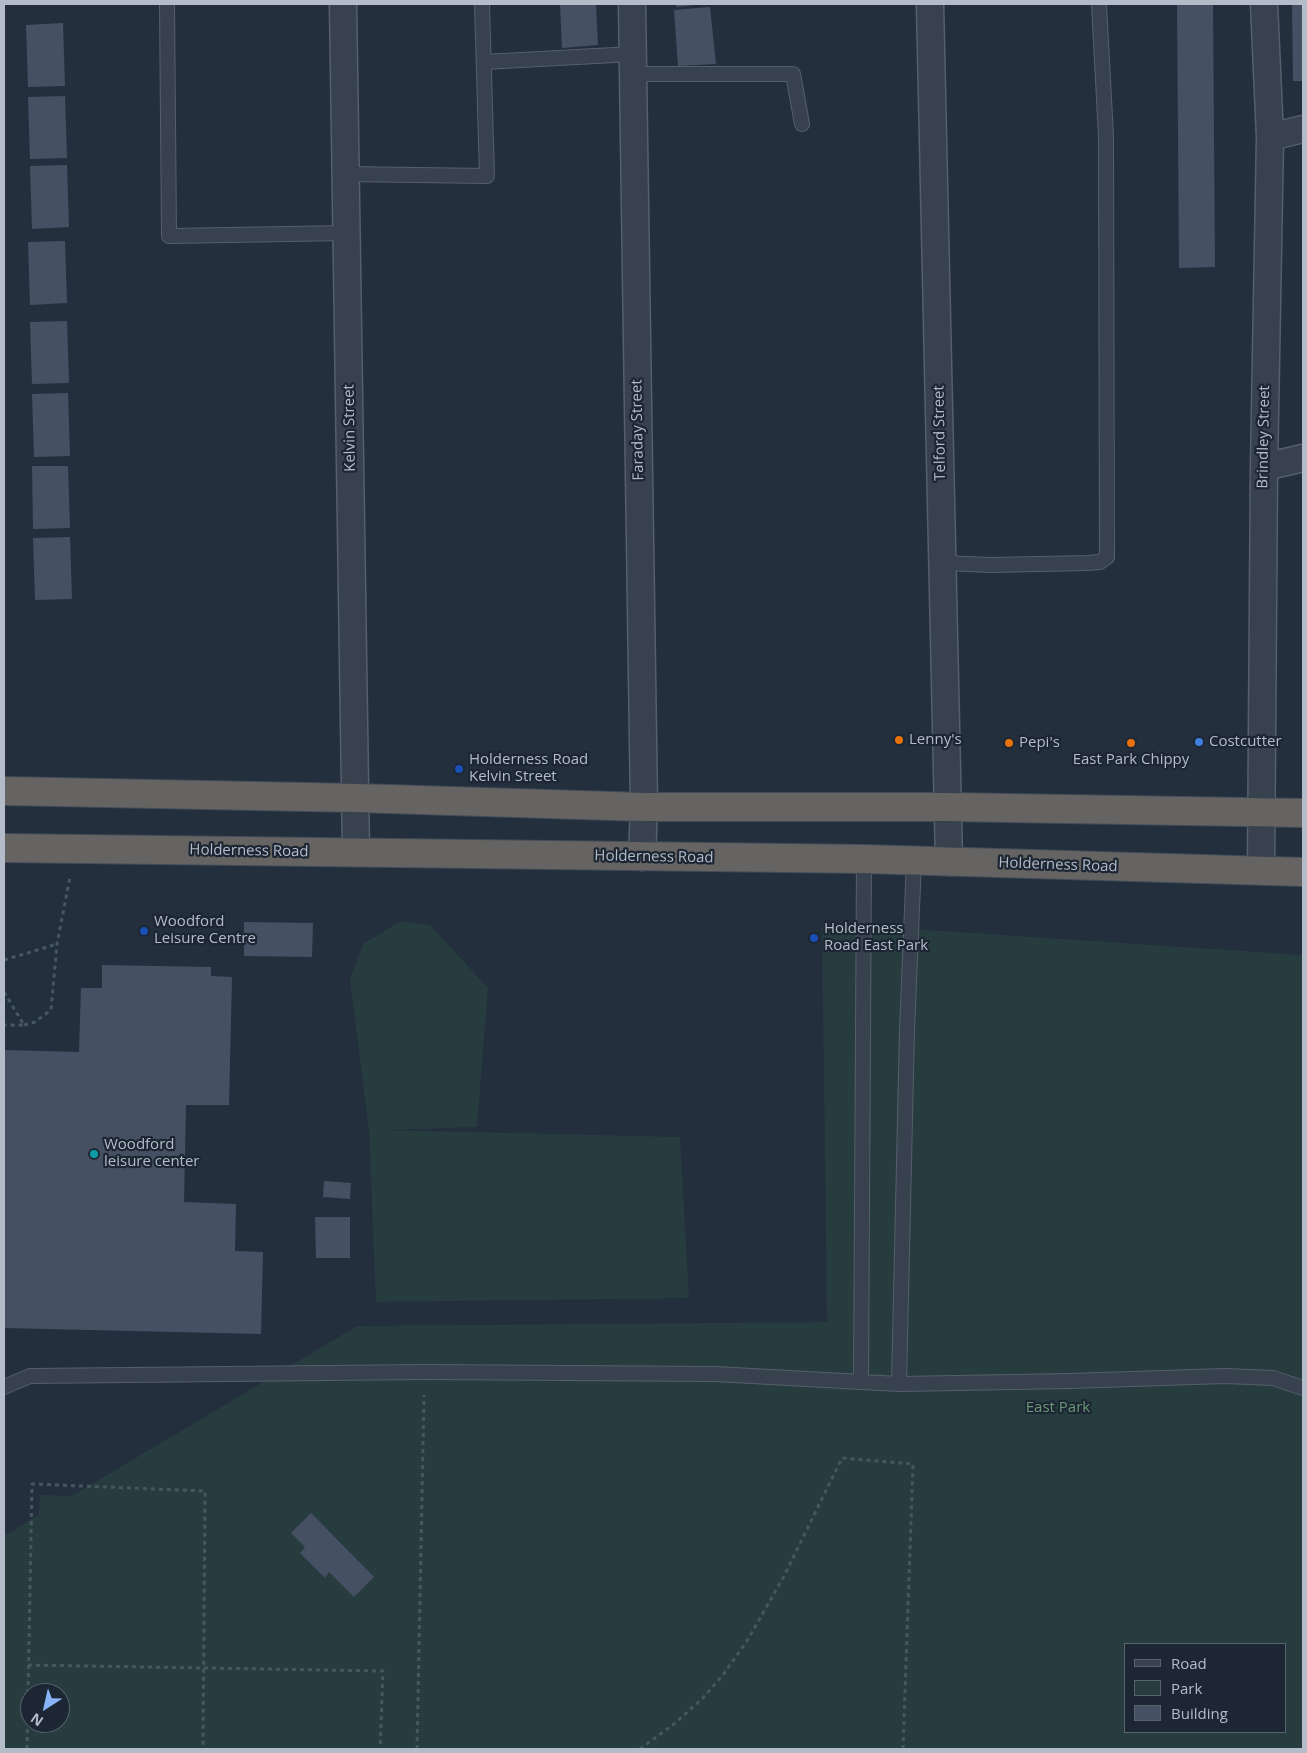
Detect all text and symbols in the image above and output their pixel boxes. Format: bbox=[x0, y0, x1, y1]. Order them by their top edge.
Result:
street label: Faraday Street bbox=[628, 379, 648, 481]
street label: Kelvin Street bbox=[340, 384, 360, 472]
street label: Telford Street bbox=[930, 385, 950, 481]
street label: Brindley Street bbox=[1254, 385, 1274, 489]
place label: Lenny's bbox=[909, 731, 962, 749]
place label: Costcutter bbox=[1209, 733, 1282, 751]
marker: Lenny's bbox=[893, 734, 905, 746]
place label: Pepi's bbox=[1019, 734, 1060, 752]
marker: Costcutter bbox=[1193, 736, 1205, 748]
marker: Pepi's bbox=[1003, 737, 1015, 749]
marker: East Park Chippy bbox=[1125, 737, 1137, 749]
place label: Holderness Road Kelvin Street bbox=[469, 751, 588, 786]
place label: East Park Chippy bbox=[1073, 751, 1189, 769]
marker: Holderness Road Kelvin Street bbox=[453, 763, 465, 775]
street label: Holderness Road bbox=[189, 841, 309, 861]
street label: Holderness Road bbox=[594, 847, 714, 867]
street label: Holderness Road bbox=[998, 854, 1118, 876]
place label: Woodford Leisure Centre bbox=[154, 913, 256, 948]
place label: Holderness Road East Park bbox=[824, 920, 928, 955]
marker: Woodford Leisure Centre bbox=[138, 925, 150, 937]
marker: Holderness Road East Park bbox=[808, 932, 820, 944]
place label: Woodford leisure center bbox=[104, 1136, 200, 1171]
marker: Woodford leisure center bbox=[88, 1148, 100, 1160]
park label: East Park bbox=[1026, 1399, 1090, 1417]
legend bbox=[1124, 1643, 1287, 1733]
text: Road bbox=[1171, 1653, 1207, 1673]
text: Park bbox=[1171, 1678, 1202, 1698]
north arrow bbox=[20, 1683, 70, 1733]
text: Building bbox=[1171, 1703, 1228, 1723]
text: N bbox=[27, 1709, 47, 1731]

